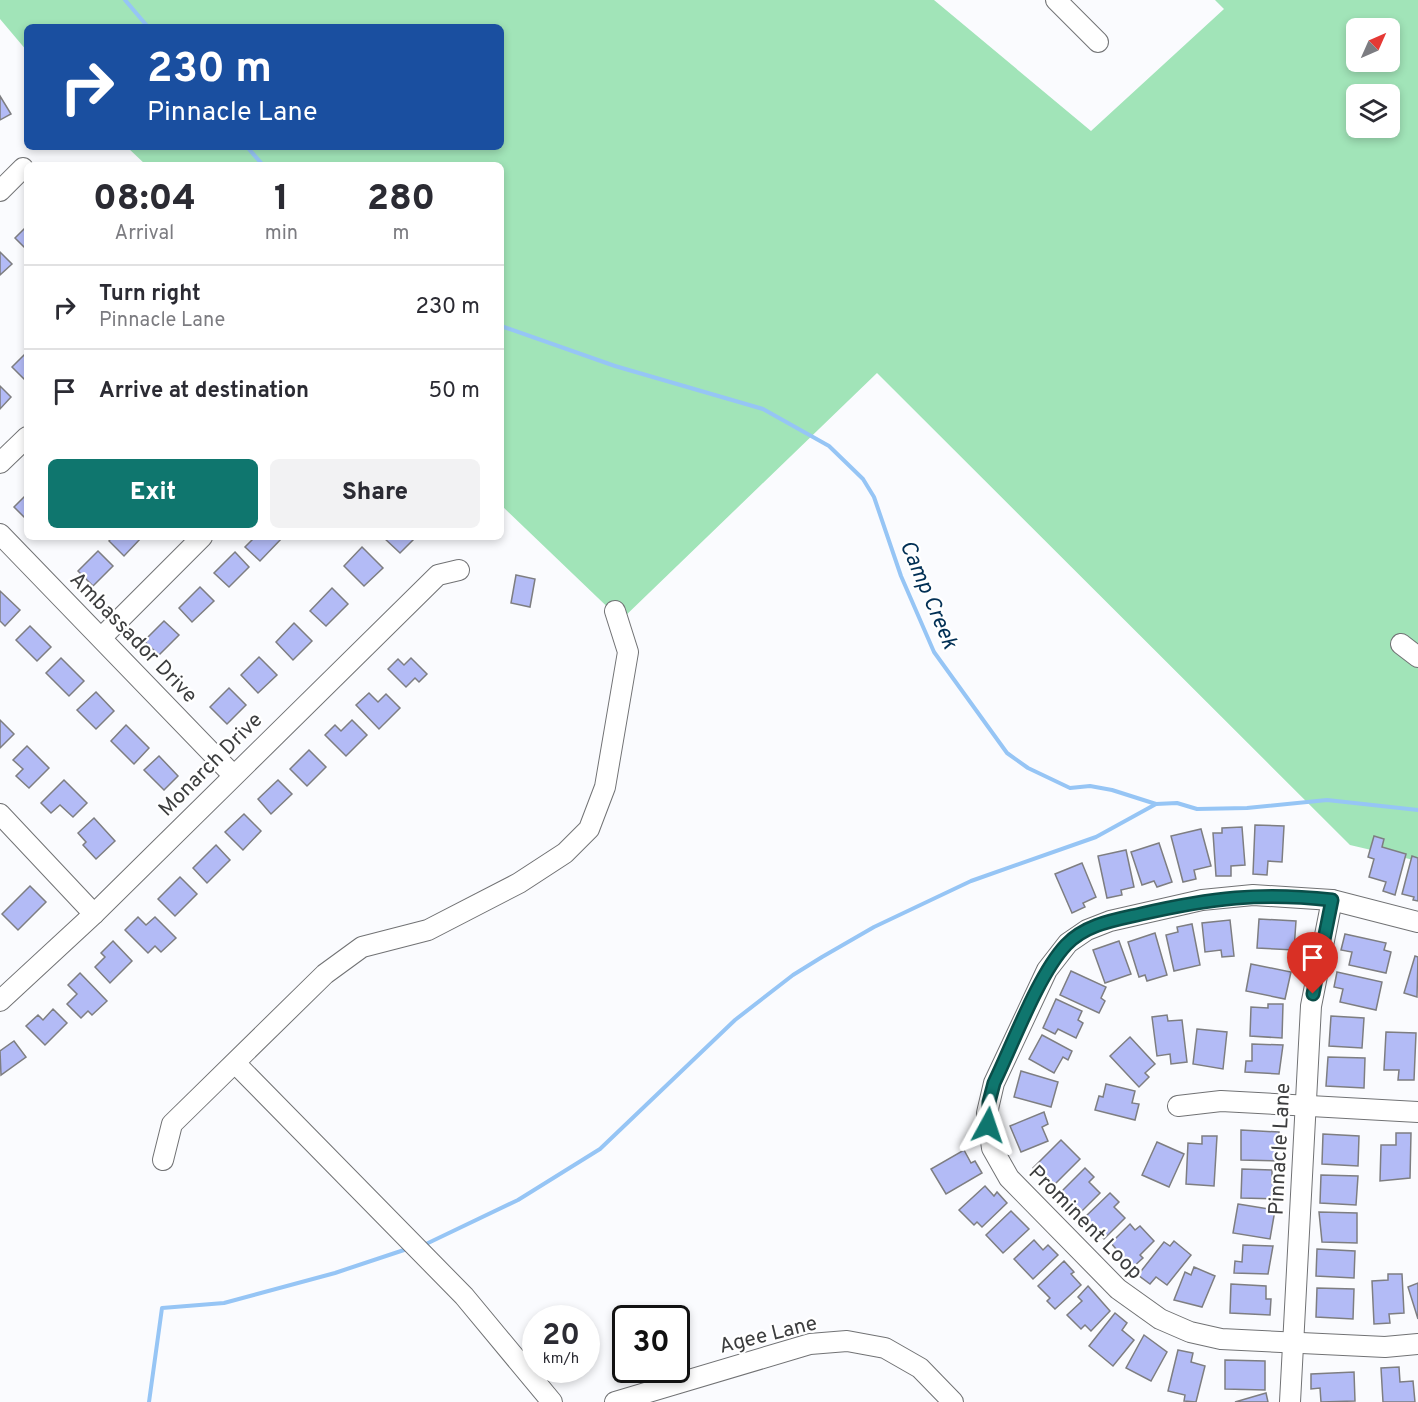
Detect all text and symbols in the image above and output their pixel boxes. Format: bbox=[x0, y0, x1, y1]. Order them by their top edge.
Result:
north arrow bbox=[1346, 18, 1400, 72]
map controls bbox=[1346, 18, 1400, 138]
text: 230 m bbox=[147, 44, 272, 97]
icon: right bbox=[48, 48, 126, 126]
button: layers bbox=[1346, 84, 1400, 138]
text: Pinnacle Lane bbox=[147, 96, 318, 130]
text: 08:04 bbox=[93, 177, 196, 223]
text: 1 bbox=[274, 177, 289, 223]
text: 280 bbox=[367, 177, 435, 223]
text: Arrival bbox=[115, 221, 174, 247]
text: min bbox=[265, 221, 298, 247]
text: m bbox=[393, 221, 410, 247]
text: Turn right bbox=[99, 281, 201, 308]
icon: right bbox=[48, 291, 81, 324]
text: 230 m bbox=[416, 294, 480, 321]
text: Pinnacle Lane bbox=[99, 308, 225, 334]
icon: arrive bbox=[48, 375, 81, 408]
text: Arrive at destination bbox=[99, 378, 309, 405]
text: 50 m bbox=[428, 378, 480, 405]
button: Exit bbox=[48, 459, 258, 528]
button: Share bbox=[270, 459, 480, 528]
water label: Camp Creek bbox=[893, 537, 963, 654]
street label: Ambassador Drive bbox=[63, 567, 202, 709]
street label: Monarch Drive bbox=[153, 707, 269, 823]
pin bbox=[1287, 932, 1338, 994]
icon: arrive bbox=[1296, 941, 1329, 974]
street label: Pinnacle Lane bbox=[1264, 1082, 1297, 1216]
position arrow bbox=[956, 1093, 1020, 1157]
street label: Prominent Loop bbox=[1022, 1160, 1148, 1286]
speed limit sign: 30 bbox=[612, 1305, 690, 1383]
street label: Agee Lane bbox=[716, 1310, 820, 1361]
text: 20 bbox=[542, 1318, 580, 1355]
text: km/h bbox=[543, 1350, 579, 1369]

